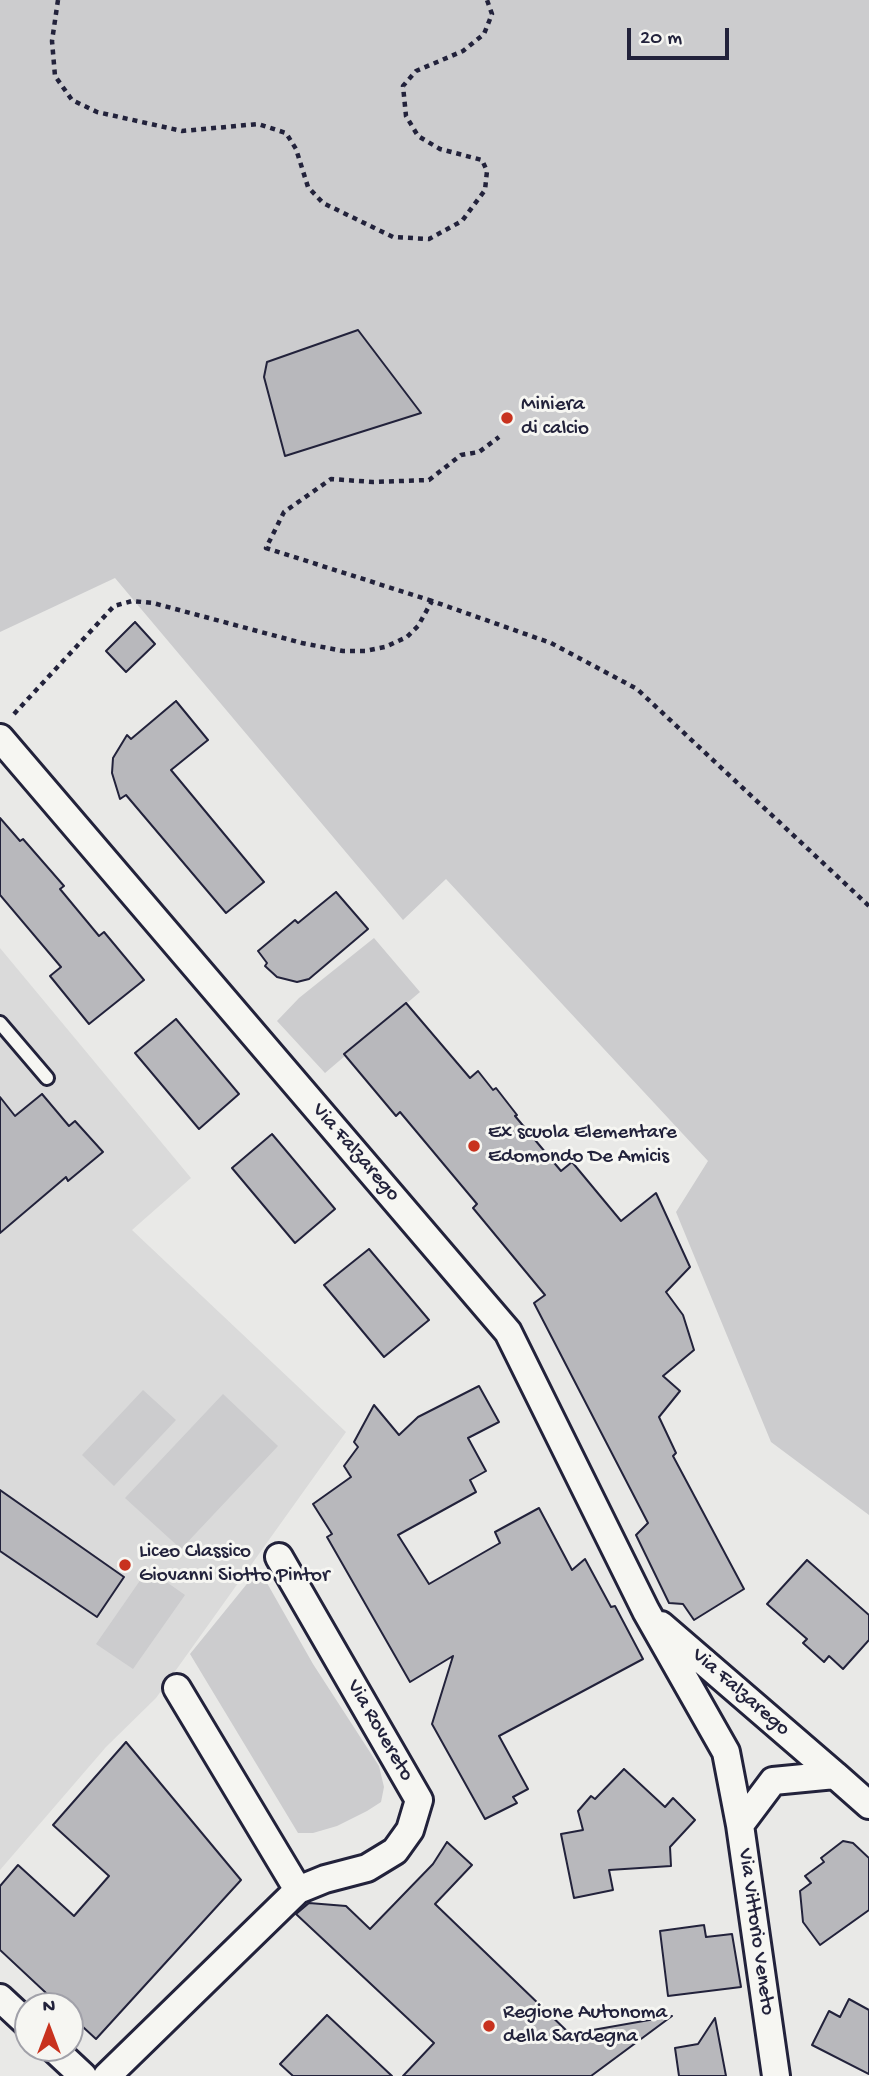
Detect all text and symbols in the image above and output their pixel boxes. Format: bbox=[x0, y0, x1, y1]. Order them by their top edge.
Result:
scale bar bbox=[631, 14, 732, 58]
text: 20 m bbox=[640, 27, 682, 52]
place label: Miniera di calcio bbox=[521, 393, 589, 443]
marker: Miniera di calcio bbox=[499, 410, 515, 426]
street label: Via Falzarego bbox=[305, 1099, 405, 1207]
place label: Ex scuola Elementare Edomondo De Amicis bbox=[488, 1121, 677, 1171]
marker: Ex scuola Elementare Edomondo De Amicis bbox=[466, 1138, 482, 1154]
place label: Liceo Classico Giovanni Siotto Pintor bbox=[139, 1540, 329, 1590]
marker: Liceo Classico Giovanni Siotto Pintor bbox=[117, 1557, 133, 1573]
street label: Via Falzarego bbox=[686, 1643, 794, 1743]
street label: Via Rovereto bbox=[340, 1676, 418, 1786]
street label: Via Vittorio Veneto bbox=[731, 1847, 779, 2017]
north arrow bbox=[14, 1992, 84, 2062]
text: N bbox=[43, 1996, 55, 2019]
place label: Regione Autonoma della Sardegna bbox=[503, 2001, 667, 2051]
marker: Regione Autonoma della Sardegna bbox=[481, 2018, 497, 2034]

